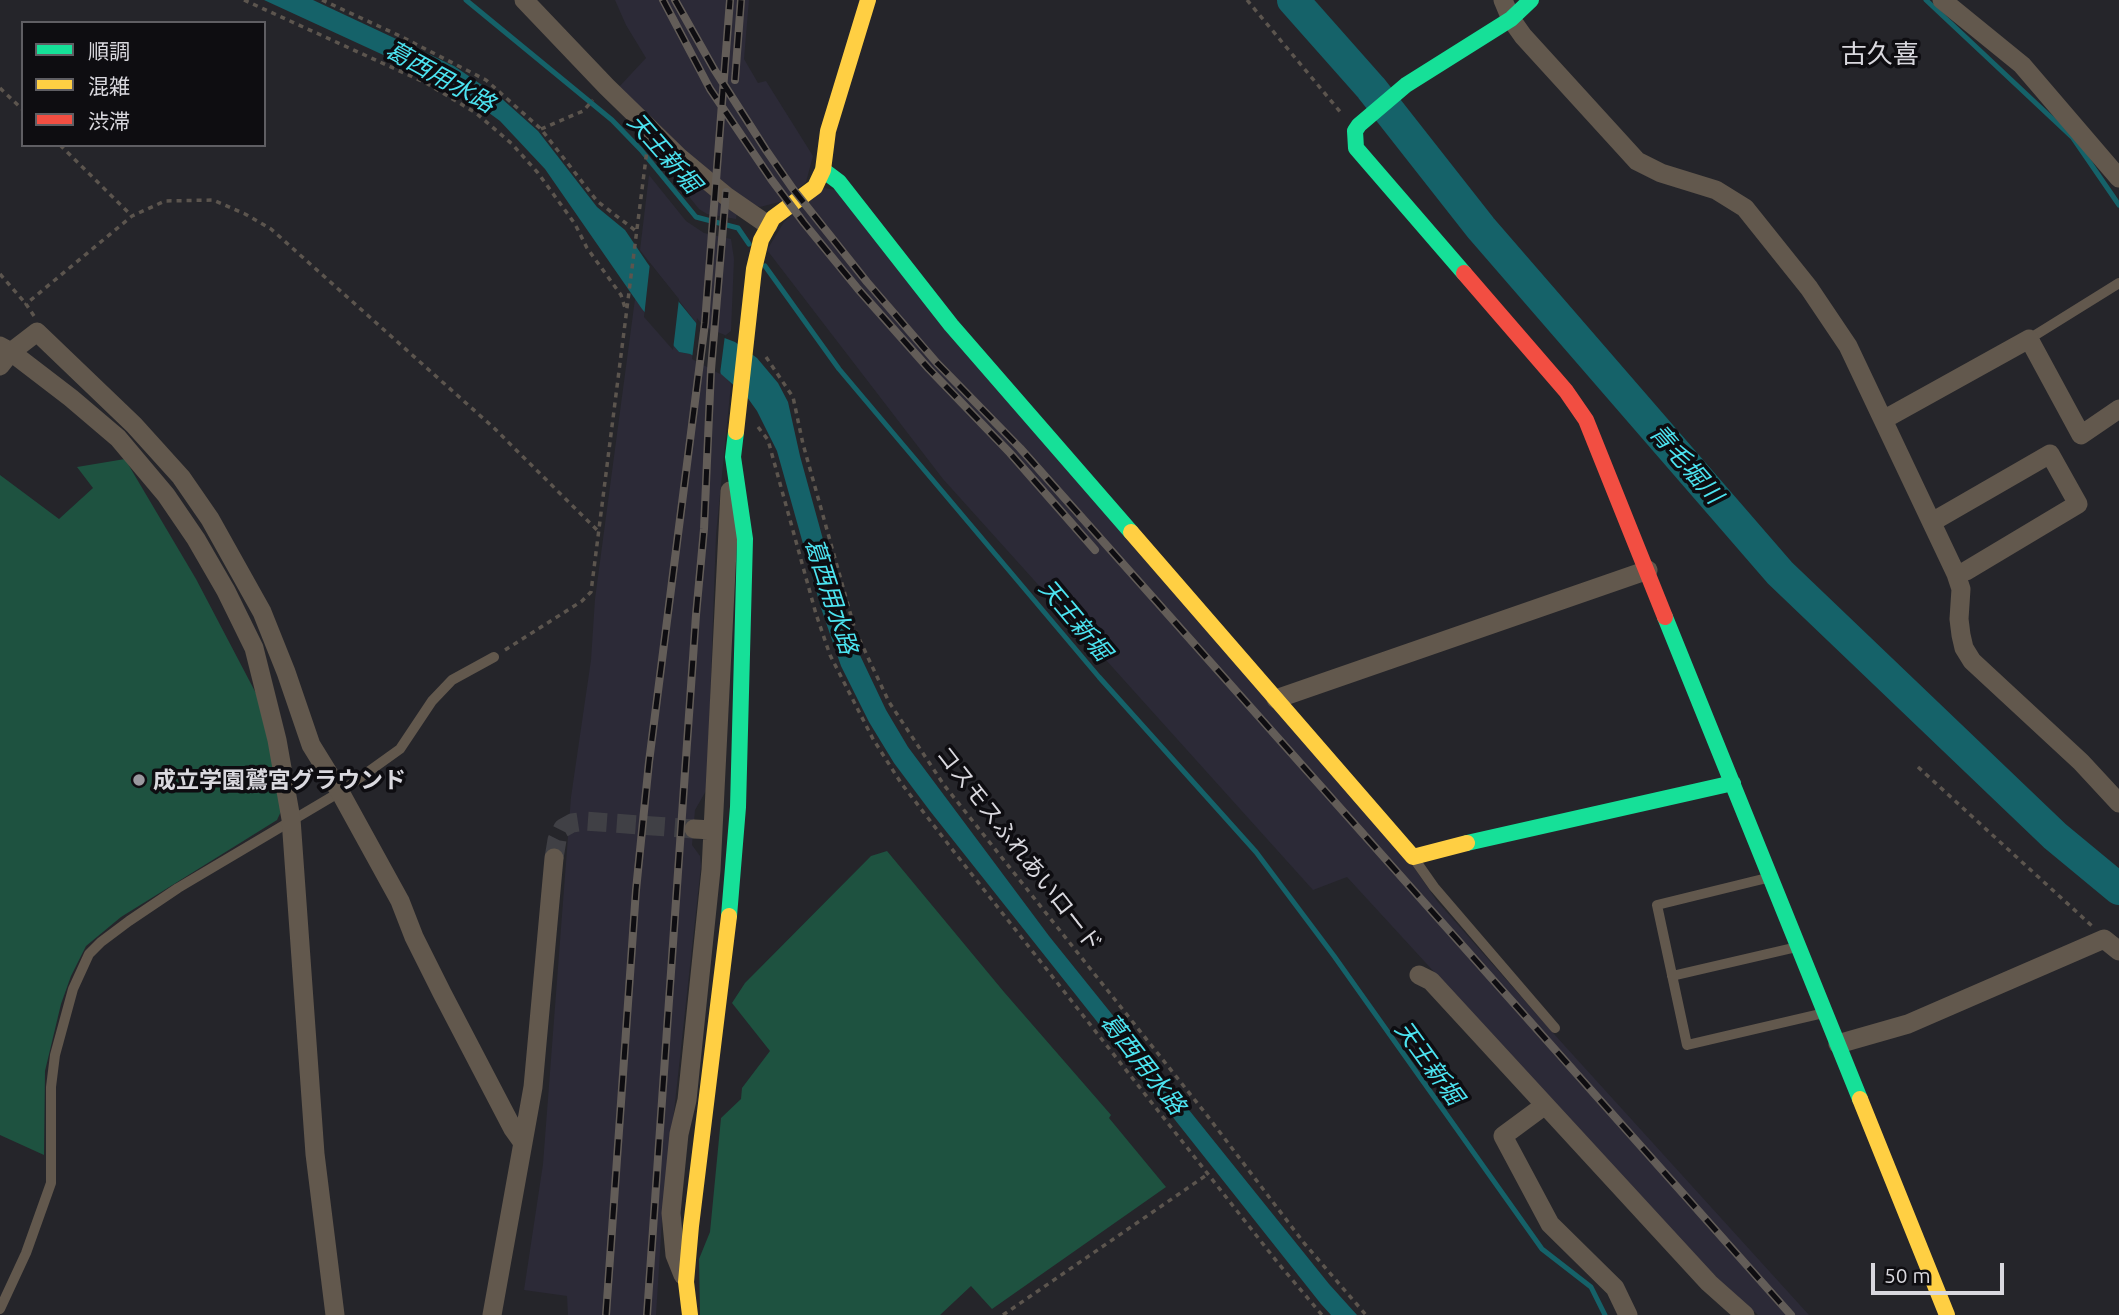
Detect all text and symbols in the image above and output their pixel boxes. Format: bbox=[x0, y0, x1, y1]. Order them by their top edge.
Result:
legend bbox=[21, 21, 266, 147]
water label: 葛西用水路 bbox=[381, 35, 499, 119]
district label: 古久喜 bbox=[1841, 38, 1919, 70]
text: 順調 bbox=[88, 39, 130, 63]
text: 混雑 bbox=[88, 74, 130, 98]
water label: 天王新堀 bbox=[622, 107, 706, 199]
text: 渋滞 bbox=[88, 109, 130, 133]
water label: 青毛堀川 bbox=[1644, 418, 1728, 510]
water label: 葛西用水路 bbox=[799, 534, 863, 658]
water label: 天王新堀 bbox=[1033, 574, 1117, 666]
street label: コスモスふれあいロード bbox=[930, 741, 1108, 957]
place label: 成立学園鷲宮グラウンド bbox=[153, 766, 406, 794]
marker: 成立学園鷲宮グラウンド bbox=[131, 772, 147, 788]
water label: 葛西用水路 bbox=[1095, 1008, 1191, 1120]
water label: 天王新堀 bbox=[1389, 1016, 1469, 1110]
scale bar bbox=[1874, 1248, 2007, 1292]
text: 50 m bbox=[1884, 1263, 1931, 1287]

